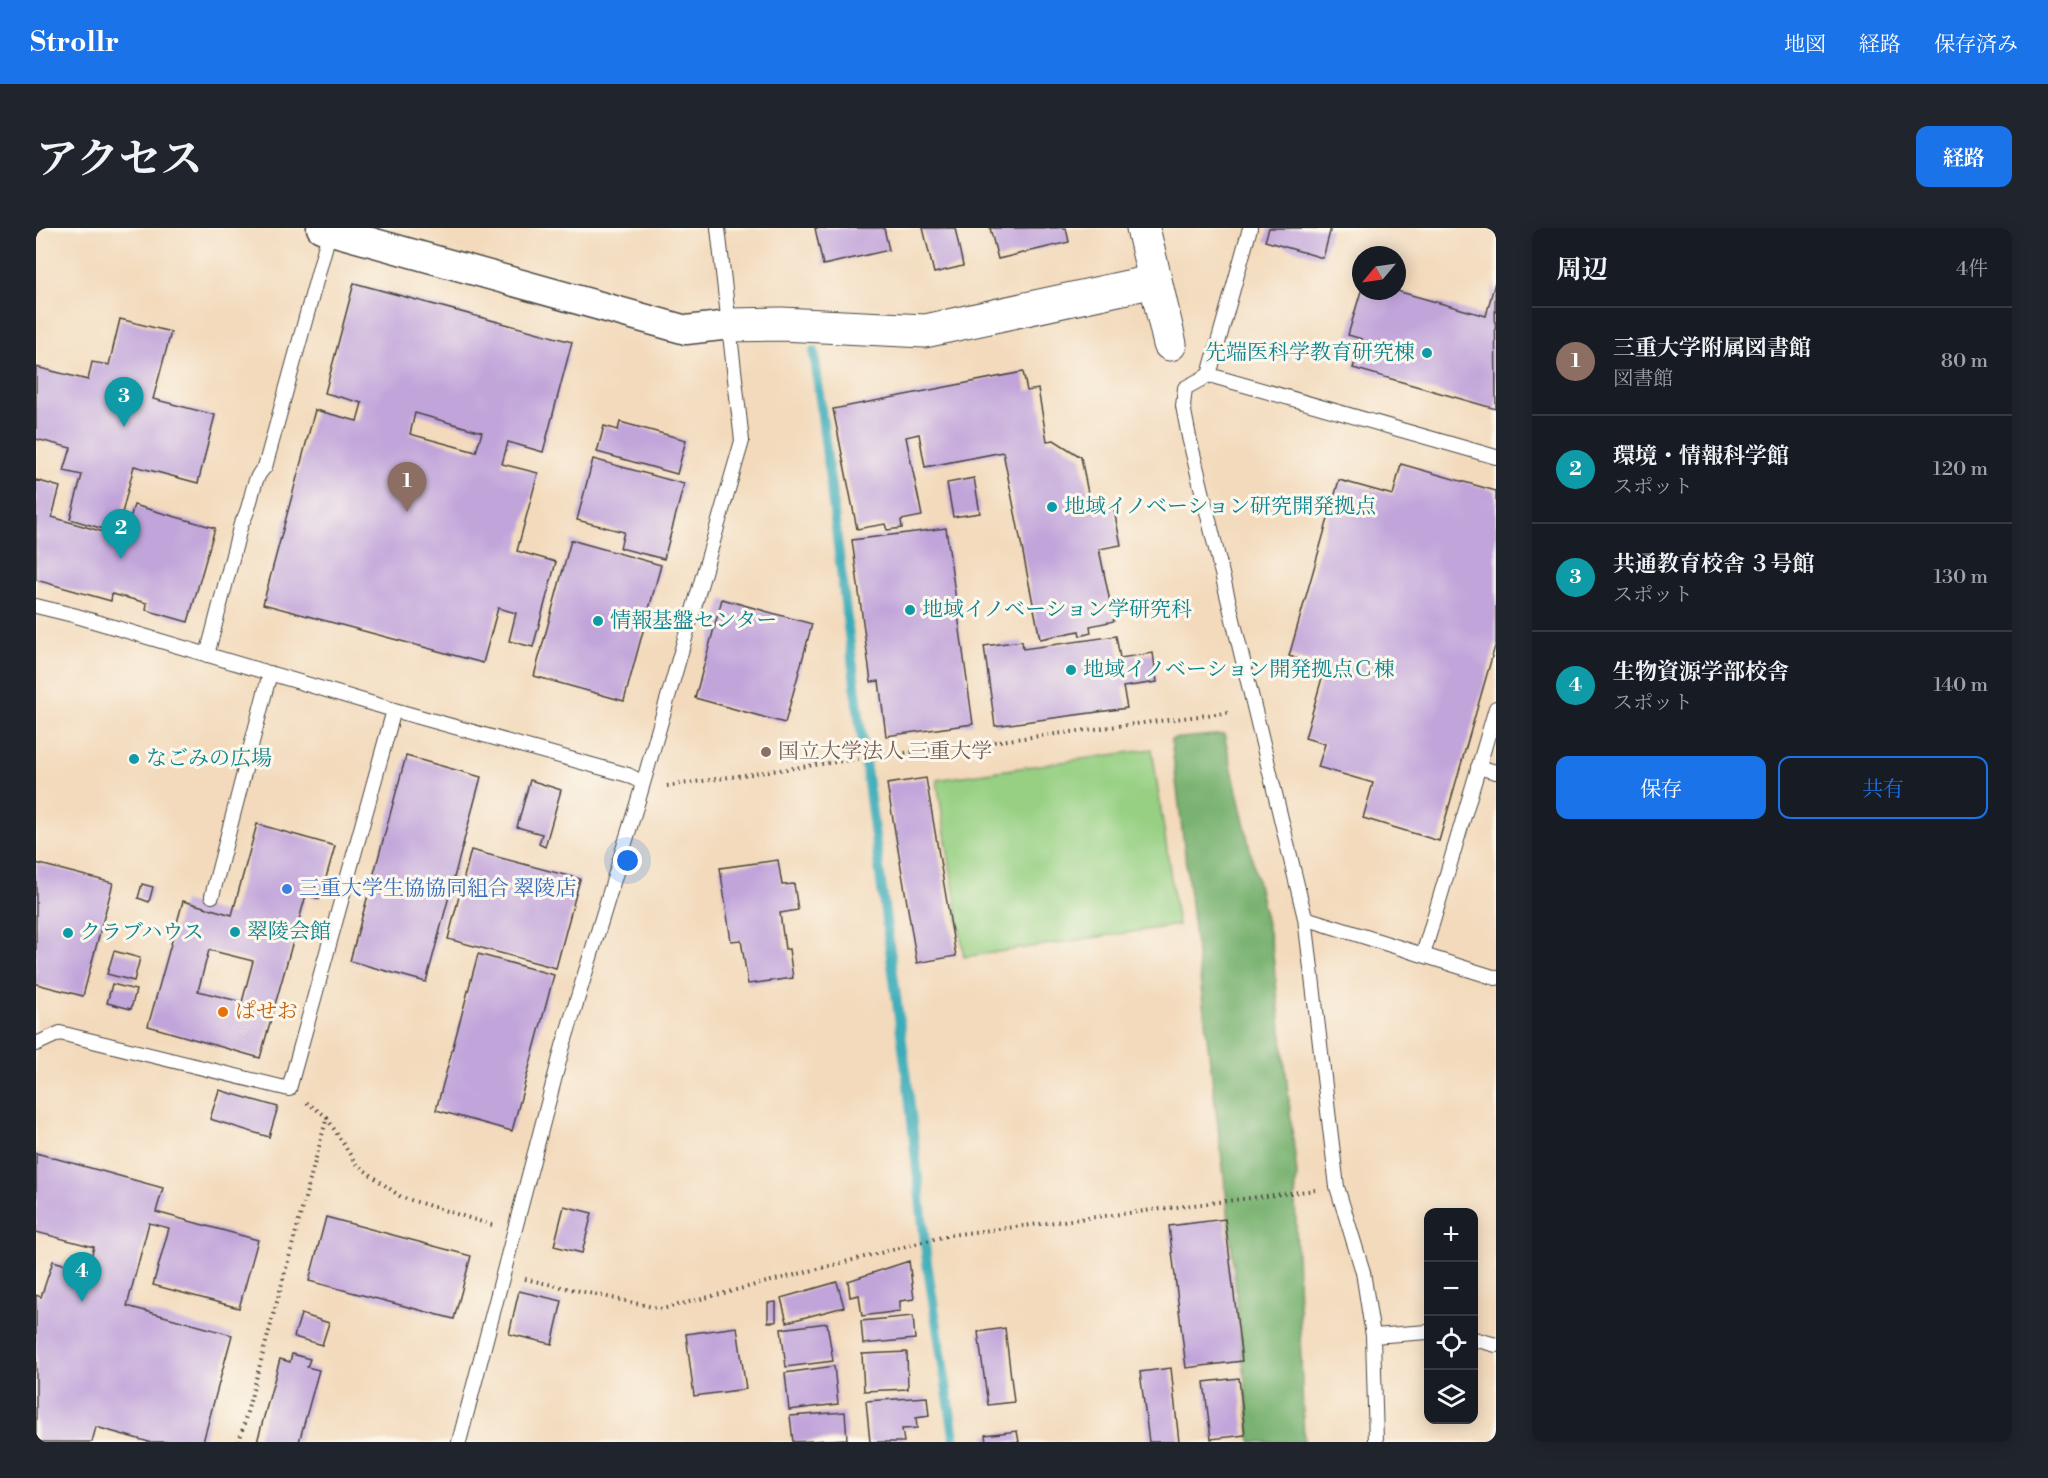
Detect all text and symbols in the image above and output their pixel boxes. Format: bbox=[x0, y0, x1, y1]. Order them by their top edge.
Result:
text: Strollr bbox=[30, 25, 119, 60]
text: 地図 bbox=[1784, 32, 1826, 58]
text: 経路 bbox=[1859, 32, 1901, 58]
text: 保存済み bbox=[1934, 32, 2018, 58]
button: 経路 bbox=[1916, 126, 2012, 187]
text: アクセス bbox=[36, 134, 203, 187]
north arrow bbox=[1352, 246, 1406, 300]
text: 周辺 bbox=[1556, 254, 1608, 286]
text: 4件 bbox=[1956, 257, 1988, 282]
text: 三重大学附属図書館 bbox=[1613, 335, 1811, 362]
place label: 先端医科学教育研究棟 bbox=[1205, 340, 1415, 366]
marker: 先端医科学教育研究棟 bbox=[1420, 346, 1434, 360]
text: 1 bbox=[1571, 349, 1580, 374]
text: 80 m bbox=[1941, 349, 1988, 374]
text: 図書館 bbox=[1613, 367, 1673, 392]
pin: 3 bbox=[104, 378, 143, 427]
text: 環境・情報科学館 bbox=[1613, 443, 1789, 470]
text: 2 bbox=[1569, 457, 1582, 482]
text: 120 m bbox=[1933, 457, 1988, 482]
pin: 1 bbox=[388, 462, 427, 512]
text: スポット bbox=[1613, 475, 1693, 500]
place label: 地域イノベーション研究開発拠点 bbox=[1064, 494, 1376, 520]
marker: 地域イノベーション研究開発拠点 bbox=[1045, 500, 1059, 514]
pin: 2 bbox=[102, 510, 140, 559]
text: 共通教育校舎 ３号館 bbox=[1613, 551, 1815, 578]
text: 3 bbox=[1569, 565, 1582, 590]
text: 130 m bbox=[1933, 565, 1988, 590]
text: スポット bbox=[1613, 583, 1693, 608]
place label: 地域イノベーション学研究科 bbox=[922, 597, 1192, 623]
marker: 地域イノベーション学研究科 bbox=[903, 603, 917, 617]
place label: 情報基盤センター bbox=[610, 608, 777, 634]
marker: 情報基盤センター bbox=[591, 614, 605, 628]
place label: 地域イノベーション開発拠点Ｃ棟 bbox=[1083, 657, 1395, 683]
text: 生物資源学部校舎 bbox=[1613, 659, 1789, 686]
marker: 地域イノベーション開発拠点Ｃ棟 bbox=[1064, 663, 1078, 677]
text: 4 bbox=[1569, 673, 1582, 698]
text: 140 m bbox=[1933, 673, 1988, 698]
text: スポット bbox=[1613, 691, 1693, 716]
place label: 国立大学法人 三重大学 bbox=[778, 739, 992, 765]
marker: 国立大学法人 三重大学 bbox=[759, 745, 773, 759]
place label: なごみの広場 bbox=[146, 746, 272, 772]
marker: なごみの広場 bbox=[127, 752, 141, 766]
button: 保存 bbox=[1556, 756, 1766, 819]
button: 共有 bbox=[1778, 756, 1988, 819]
your location bbox=[613, 846, 642, 875]
place label: 三重大学生協協同組合 翠陵店 bbox=[299, 876, 576, 902]
marker: 三重大学生協協同組合 翠陵店 bbox=[280, 882, 294, 896]
place label: 翠陵会館 bbox=[247, 919, 331, 945]
place label: クラブハウス bbox=[80, 920, 204, 946]
marker: 翠陵会館 bbox=[228, 925, 242, 939]
marker: クラブハウス bbox=[61, 926, 75, 940]
place label: ぱせお bbox=[235, 999, 298, 1025]
marker: ぱせお bbox=[216, 1005, 230, 1019]
map controls bbox=[1424, 1208, 1478, 1424]
button: + bbox=[1424, 1208, 1478, 1262]
pin: 4 bbox=[62, 1252, 102, 1302]
button: − bbox=[1424, 1262, 1478, 1316]
button: locate bbox=[1424, 1316, 1478, 1370]
button: layers bbox=[1424, 1370, 1478, 1424]

